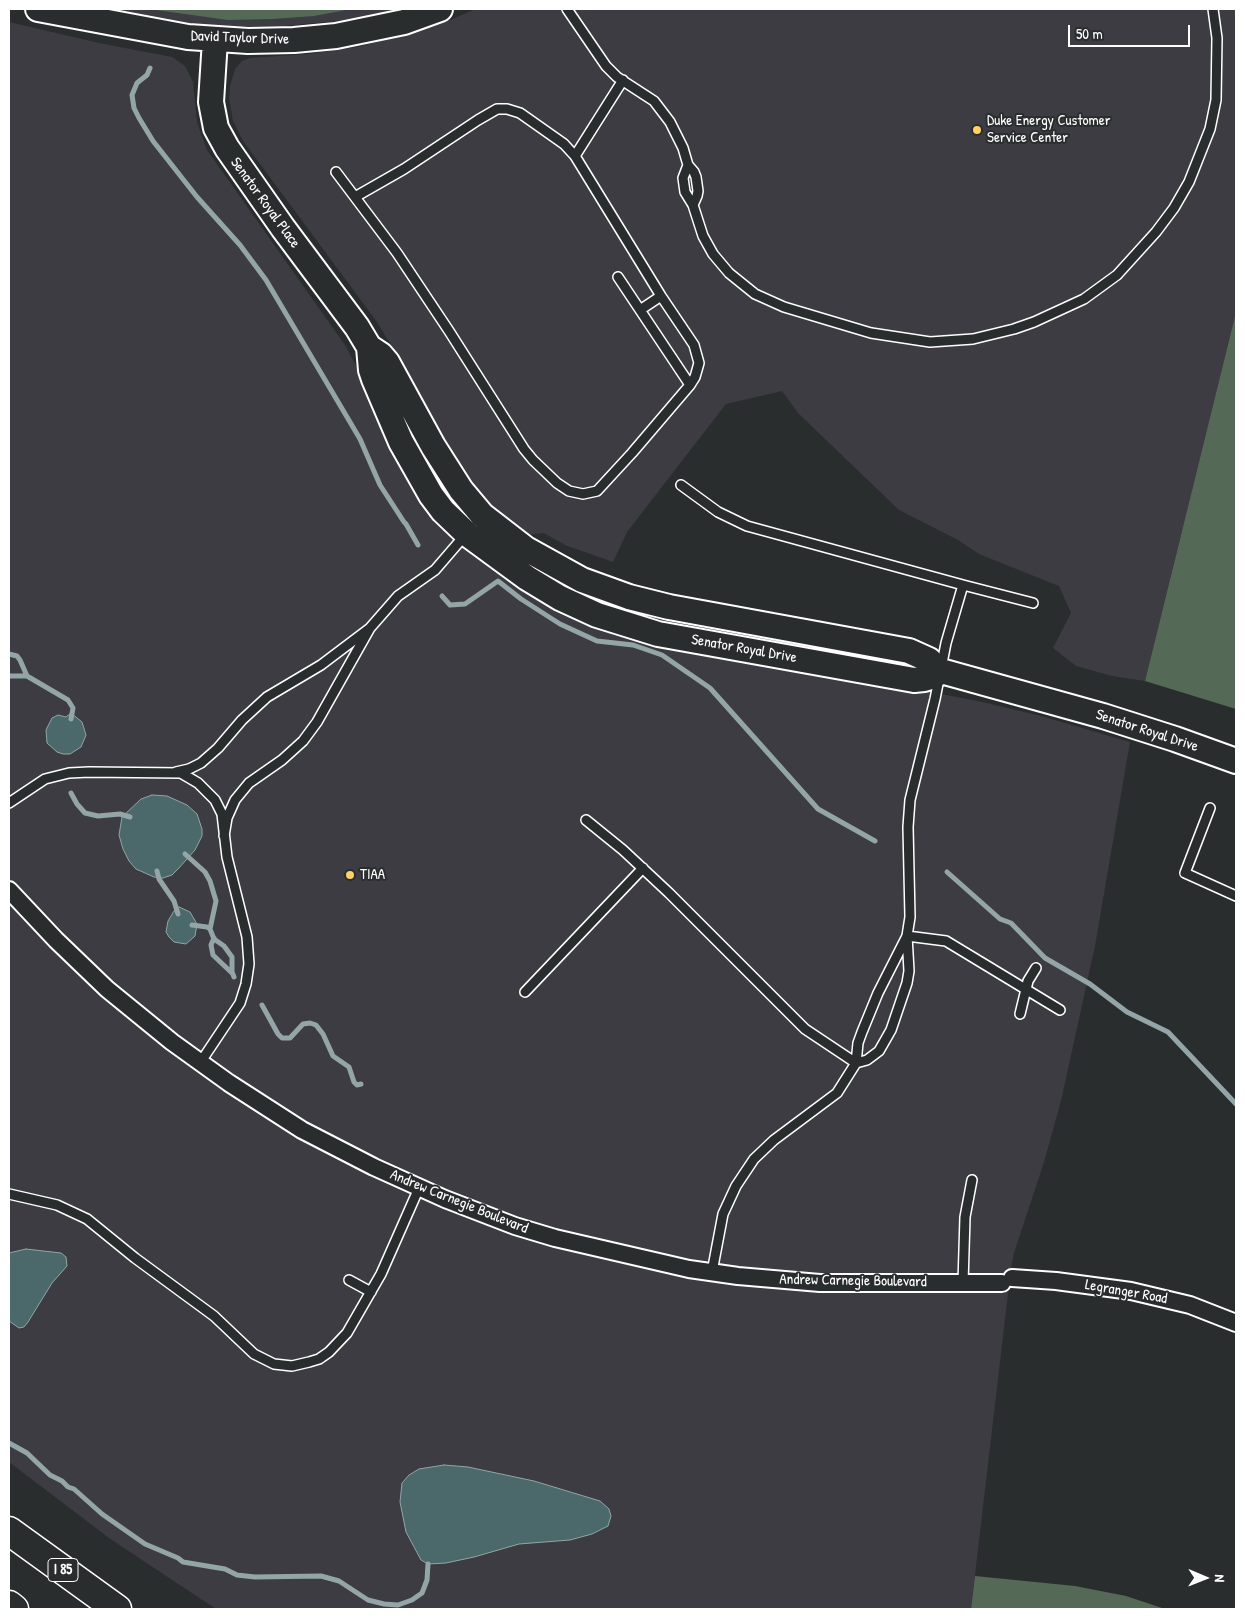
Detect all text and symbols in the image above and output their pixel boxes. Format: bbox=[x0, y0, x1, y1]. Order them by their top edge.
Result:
scale bar bbox=[1070, 15, 1192, 47]
text: 50 m bbox=[1076, 23, 1103, 44]
street label: David Taylor Drive bbox=[191, 27, 289, 49]
place label: Duke Energy Customer Service Center bbox=[987, 112, 1111, 147]
marker: Duke Energy Customer Service Center bbox=[971, 124, 983, 136]
street label: Senator Royal Place bbox=[226, 154, 304, 252]
street label: Senator Royal Drive bbox=[690, 631, 798, 667]
street label: Senator Royal Drive bbox=[1093, 706, 1201, 756]
place label: TIAA bbox=[360, 866, 385, 884]
marker: TIAA bbox=[344, 869, 356, 881]
street label: Andrew Carnegie Boulevard bbox=[387, 1166, 531, 1238]
street label: Andrew Carnegie Boulevard bbox=[779, 1271, 927, 1291]
street label: Legranger Road bbox=[1084, 1276, 1168, 1308]
north arrow bbox=[1180, 1553, 1230, 1603]
road number: I 85 bbox=[48, 1558, 78, 1582]
text: N bbox=[1211, 1574, 1230, 1582]

